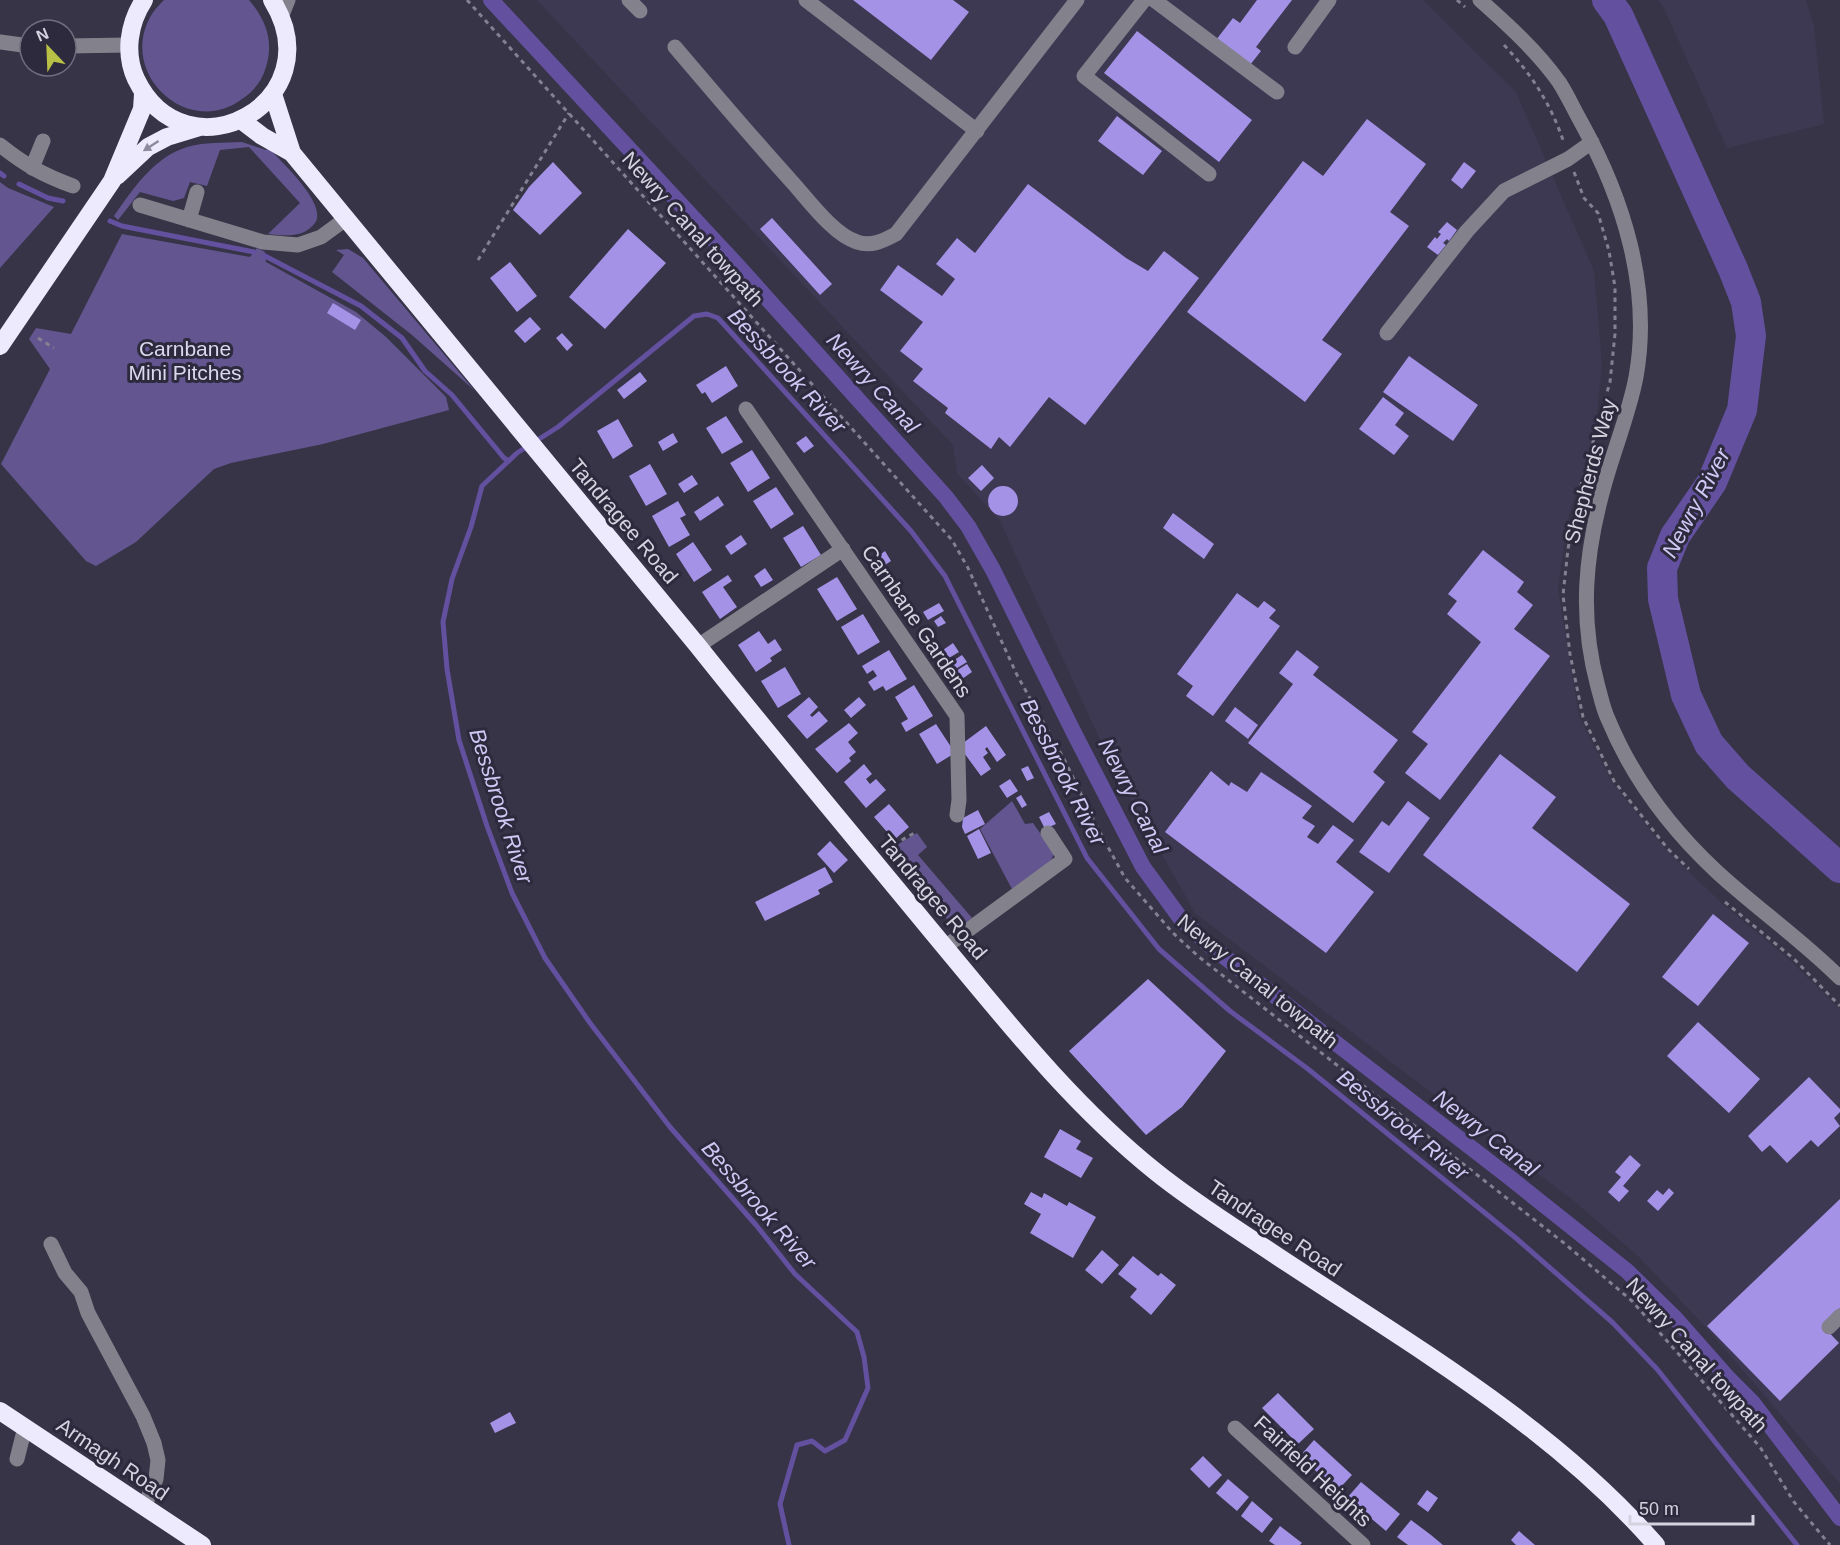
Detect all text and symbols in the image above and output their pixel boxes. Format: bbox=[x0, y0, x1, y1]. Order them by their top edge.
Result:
north arrow bbox=[18, 18, 78, 78]
text: N bbox=[34, 25, 51, 45]
one-way arrow bbox=[143, 140, 159, 151]
street label: Newry Canal towpath bbox=[618, 147, 768, 311]
water label: Bessbrook River bbox=[723, 303, 852, 440]
water label: Newry Canal bbox=[822, 328, 925, 439]
park label: Carnbane Mini Pitches bbox=[128, 337, 242, 384]
street label: Shepherds Way bbox=[1560, 396, 1620, 546]
water label: Newry River bbox=[1657, 443, 1736, 562]
street label: Tandragee Road bbox=[565, 454, 683, 588]
street label: Carnbane Gardens bbox=[858, 541, 976, 701]
water label: Bessbrook River bbox=[1015, 694, 1112, 851]
water label: Bessbrook River bbox=[464, 725, 538, 888]
water label: Newry Canal bbox=[1093, 734, 1173, 859]
street label: Tandragee Road bbox=[874, 830, 992, 964]
street label: Newry Canal towpath bbox=[1173, 909, 1343, 1053]
water label: Bessbrook River bbox=[1332, 1065, 1475, 1187]
water label: Newry Canal bbox=[1429, 1084, 1544, 1182]
water label: Bessbrook River bbox=[697, 1136, 822, 1275]
street label: Tandragee Road bbox=[1204, 1175, 1346, 1281]
street label: Newry Canal towpath bbox=[1622, 1273, 1772, 1437]
street label: Fairfield Heights bbox=[1250, 1411, 1376, 1531]
street label: Armagh Road bbox=[53, 1413, 173, 1505]
scale bar bbox=[1630, 1488, 1753, 1526]
text: 50 m bbox=[1639, 1499, 1679, 1519]

